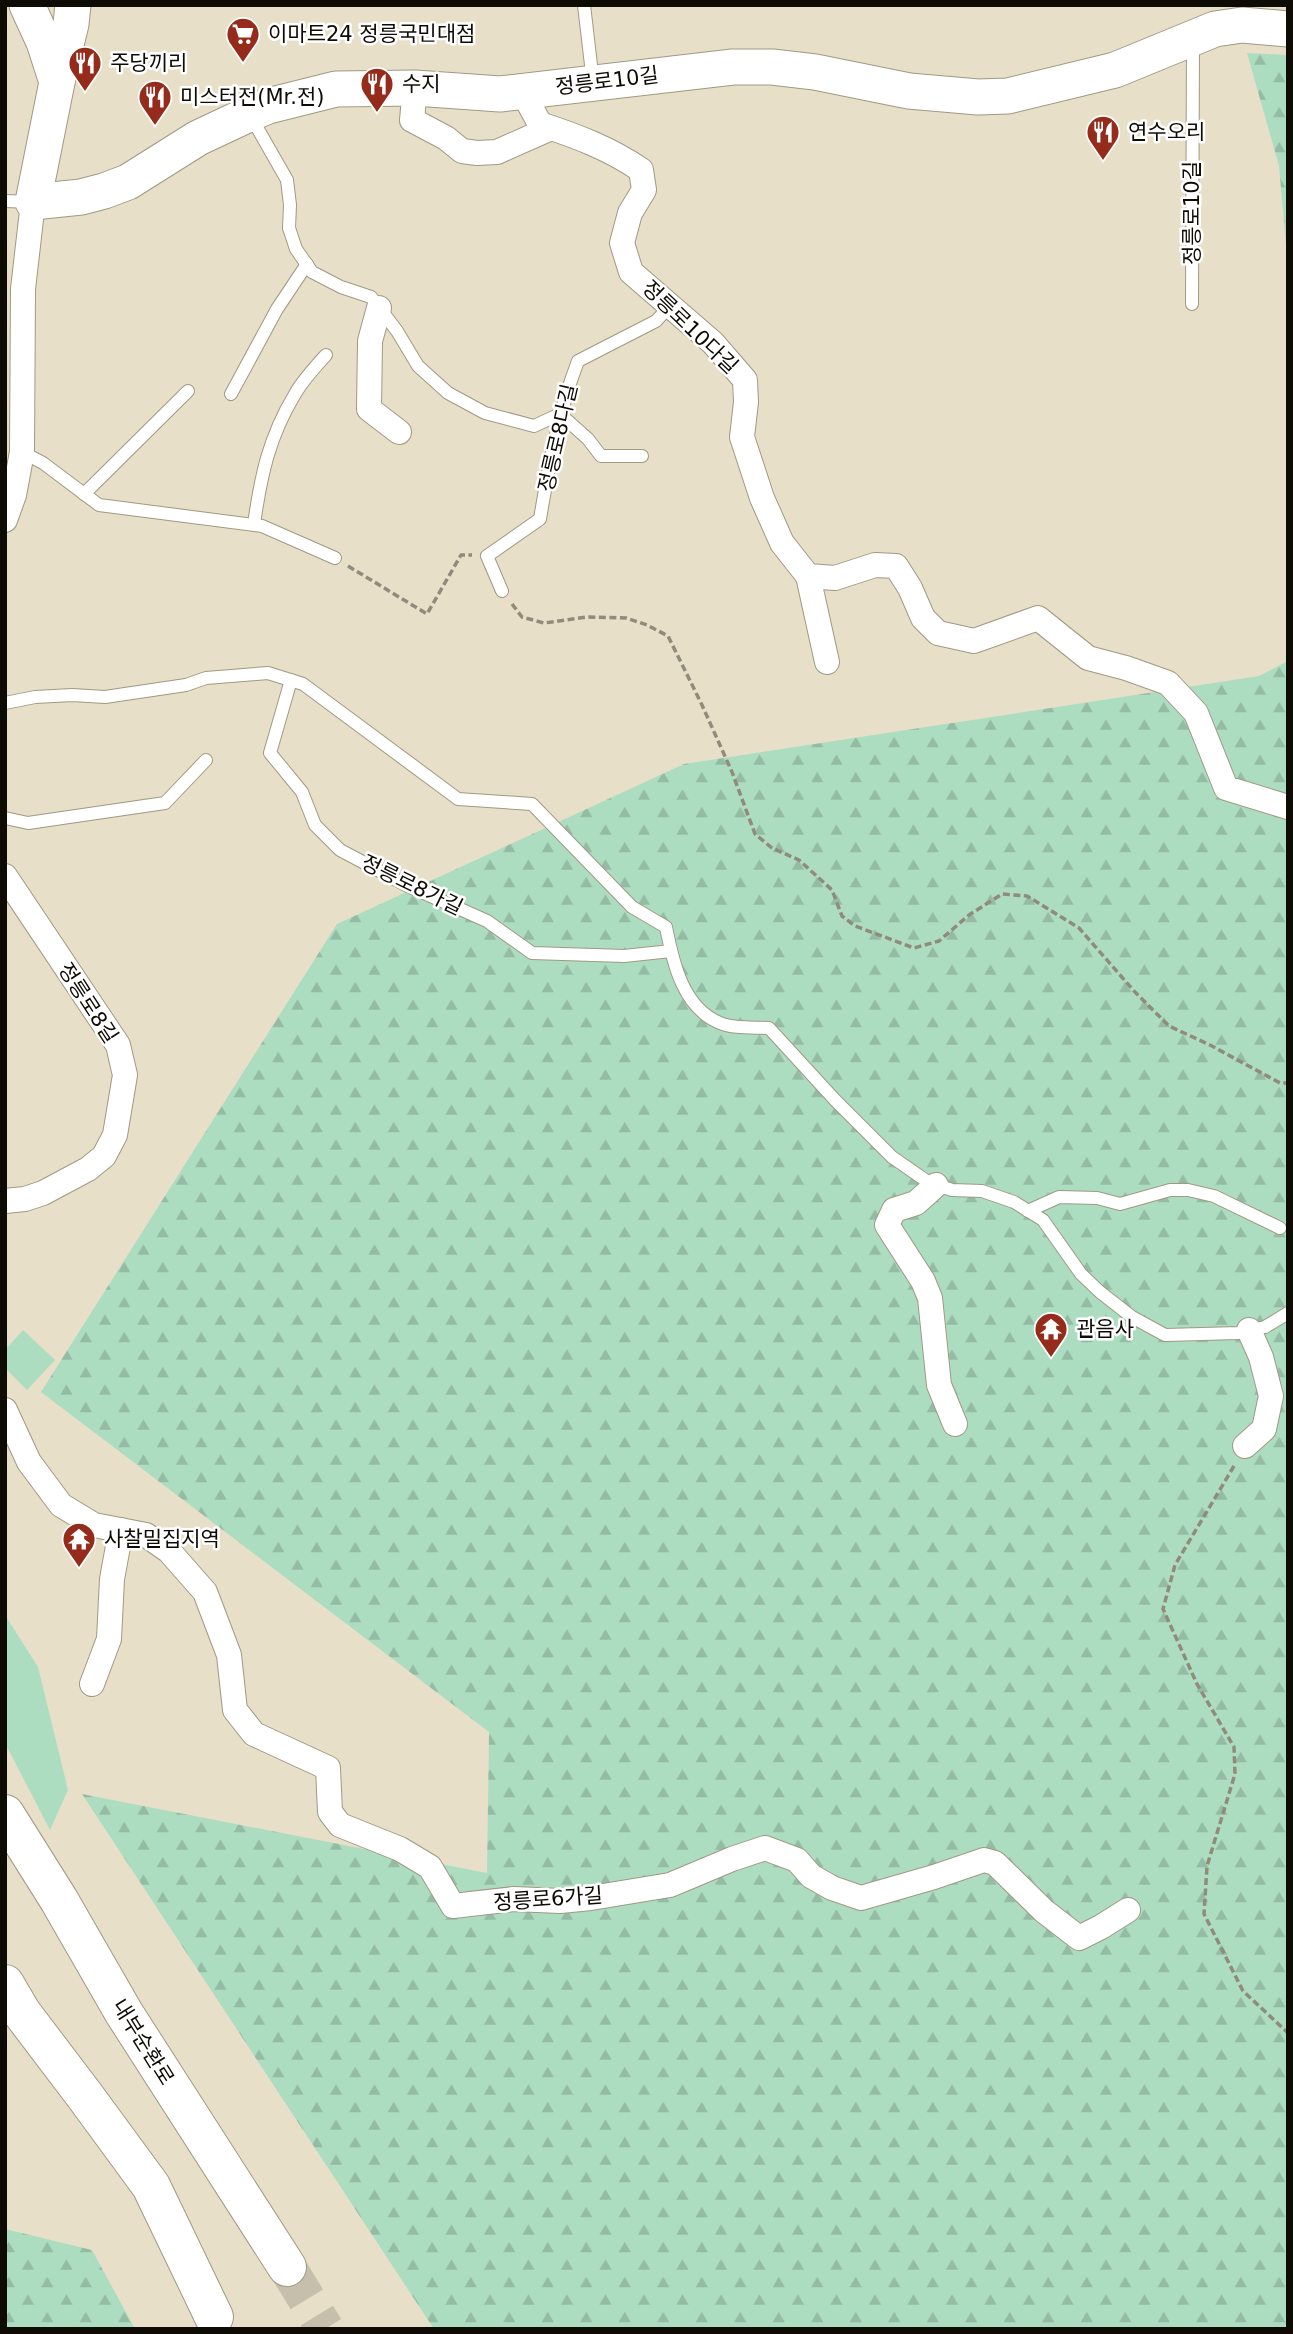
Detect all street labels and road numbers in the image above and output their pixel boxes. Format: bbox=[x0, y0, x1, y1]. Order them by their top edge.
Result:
street label: 정릉로10길 bbox=[554, 63, 660, 99]
street label: 정릉로10길 bbox=[1180, 161, 1204, 265]
street label: 정릉로10다길 bbox=[637, 276, 743, 378]
street label: 정릉로8다길 bbox=[534, 382, 582, 494]
street label: 정릉로8가길 bbox=[357, 850, 467, 920]
street label: 정릉로8길 bbox=[53, 958, 123, 1048]
street label: 정릉로6가길 bbox=[492, 1883, 604, 1915]
street label: 내부순환로 bbox=[107, 1995, 179, 2089]

